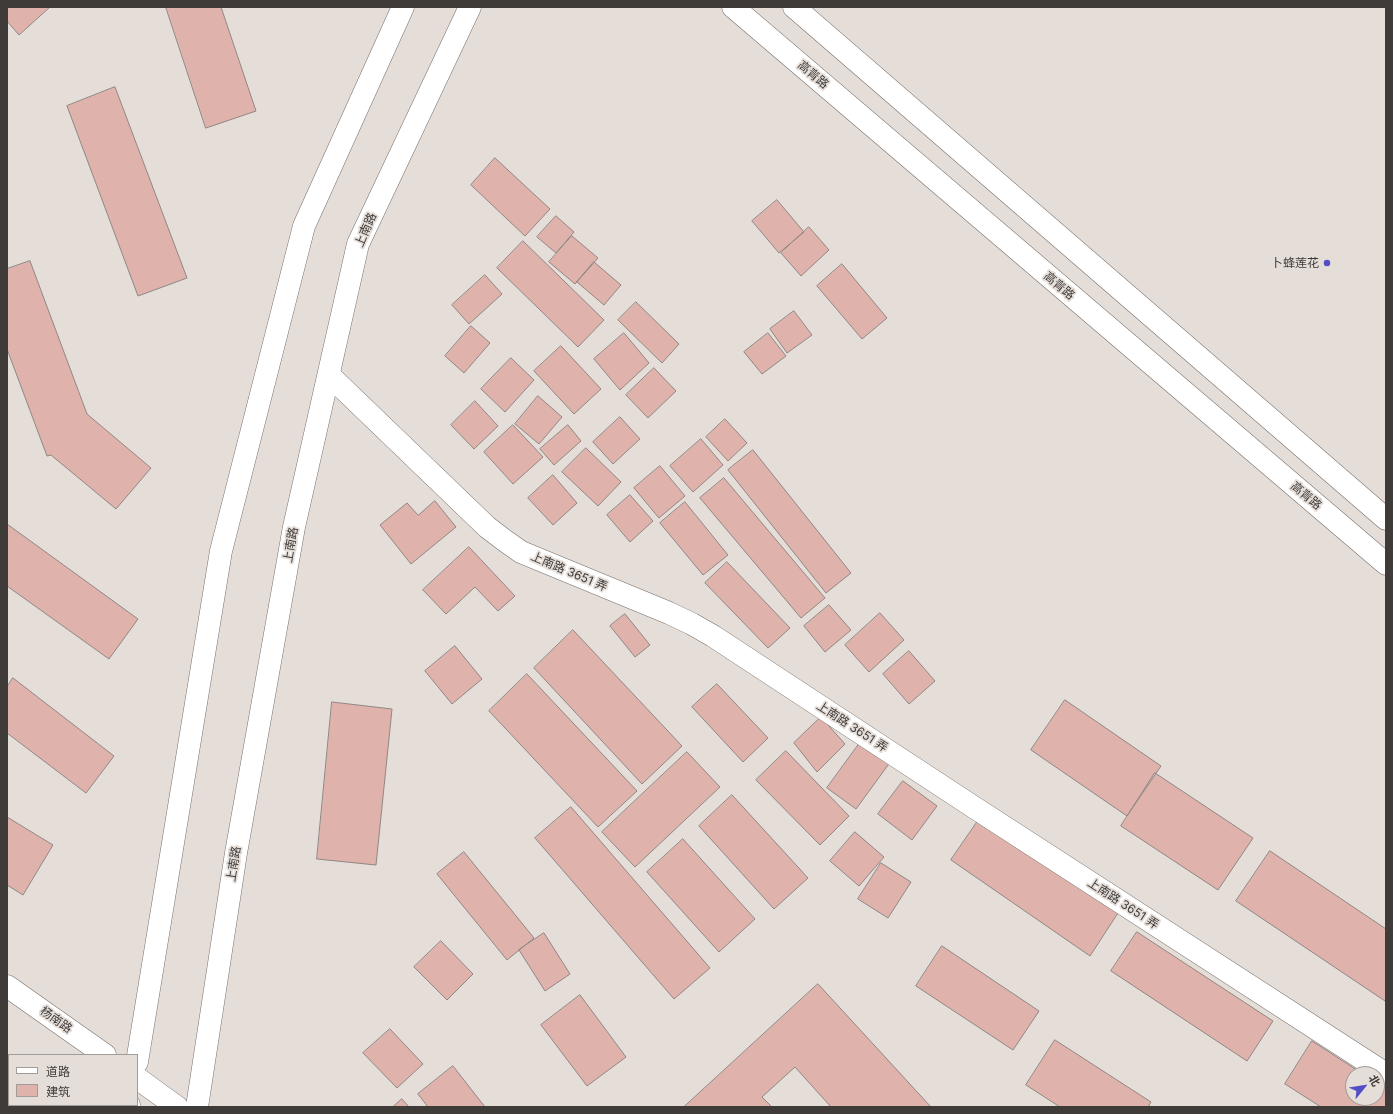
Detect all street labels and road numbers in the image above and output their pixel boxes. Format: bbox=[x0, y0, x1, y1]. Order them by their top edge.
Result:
street label: 高青路 bbox=[795, 58, 831, 92]
street label: 上南路 bbox=[352, 211, 380, 249]
street label: 高青路 bbox=[1041, 269, 1077, 303]
street label: 高青路 bbox=[1288, 479, 1324, 513]
street label: 上南路 bbox=[281, 526, 301, 564]
street label: 上南路 3651 弄 bbox=[529, 549, 609, 595]
street label: 上南路 3651 弄 bbox=[814, 699, 890, 755]
street label: 上南路 bbox=[224, 845, 244, 883]
street label: 上南路 3651 弄 bbox=[1085, 876, 1161, 932]
street label: 杨南路 bbox=[37, 1004, 75, 1036]

